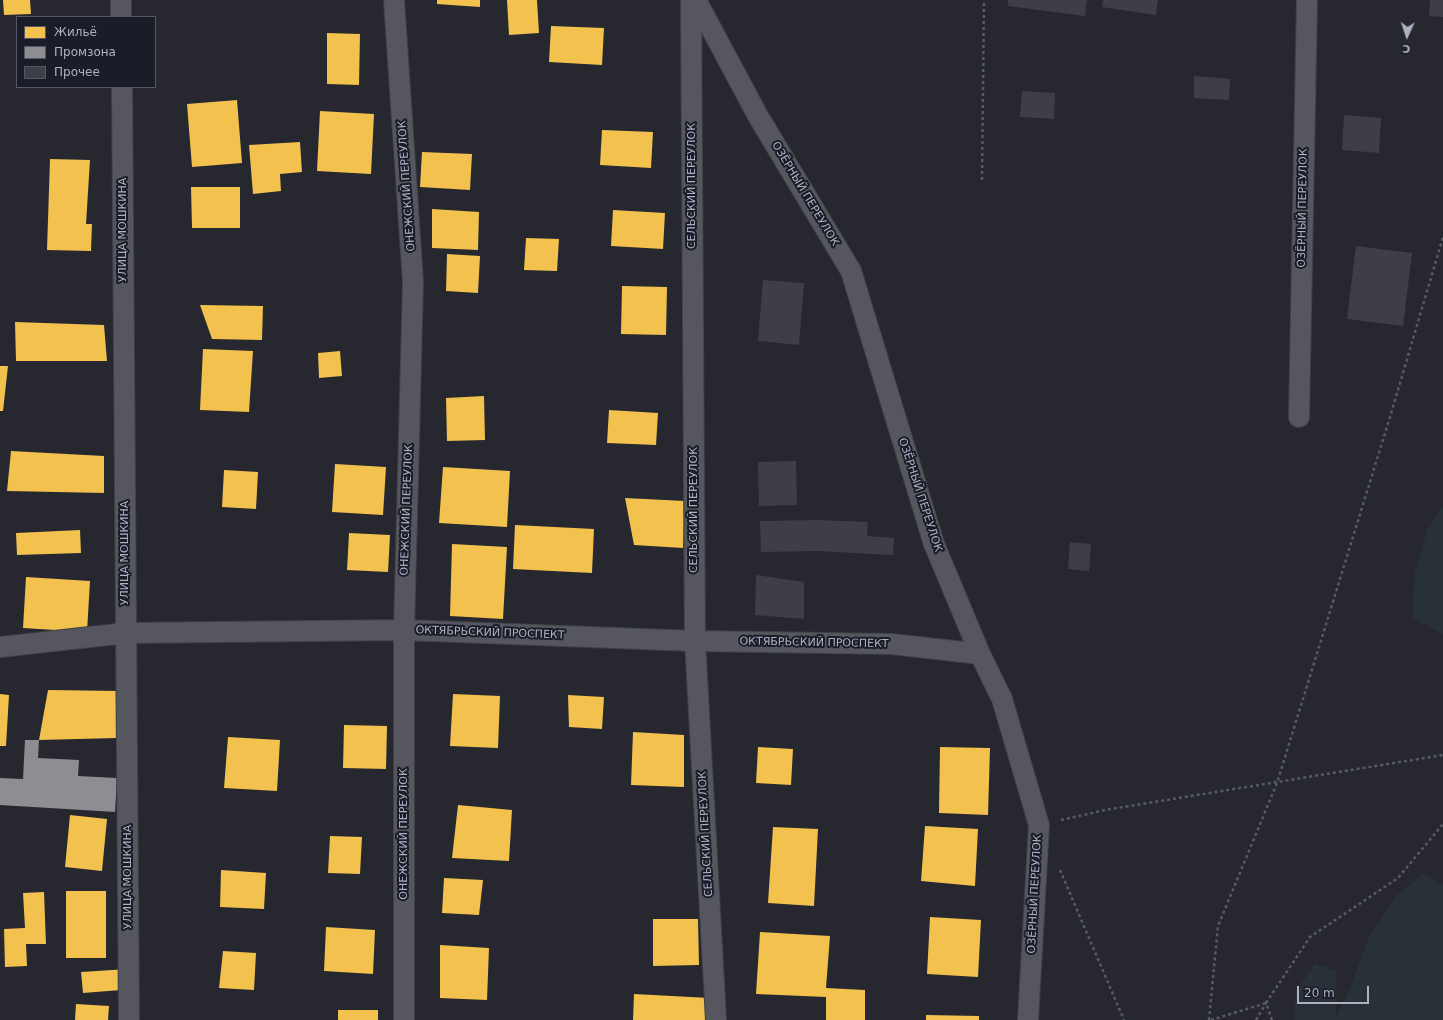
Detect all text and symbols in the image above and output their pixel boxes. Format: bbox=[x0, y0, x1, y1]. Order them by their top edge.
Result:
legend bbox=[16, 16, 156, 88]
north arrow bbox=[1387, 16, 1427, 56]
text: Жильё bbox=[54, 25, 97, 39]
text: С bbox=[1402, 42, 1411, 55]
text: Промзона bbox=[54, 45, 116, 59]
text: Прочее bbox=[54, 65, 100, 79]
street label: ОНЕЖСКИЙ ПЕРЕУЛОК bbox=[396, 120, 418, 252]
street label: СЕЛЬСКИЙ ПЕРЕУЛОК bbox=[685, 123, 699, 249]
street label: ОЗЁРНЫЙ ПЕРЕУЛОК bbox=[769, 139, 841, 249]
street label: ОЗЁРНЫЙ ПЕРЕУЛОК bbox=[1295, 148, 1311, 268]
street label: УЛИЦА МОШКИНА bbox=[116, 178, 130, 282]
street label: ОЗЁРНЫЙ ПЕРЕУЛОК bbox=[895, 436, 945, 554]
street label: ОНЕЖСКИЙ ПЕРЕУЛОК bbox=[398, 444, 416, 576]
street label: СЕЛЬСКИЙ ПЕРЕУЛОК bbox=[687, 447, 701, 573]
street label: УЛИЦА МОШКИНА bbox=[118, 501, 132, 605]
street label: ОКТЯБРЬСКИЙ ПРОСПЕКТ bbox=[415, 624, 565, 642]
street label: ОКТЯБРЬСКИЙ ПРОСПЕКТ bbox=[739, 635, 889, 651]
street label: ОНЕЖСКИЙ ПЕРЕУЛОК bbox=[397, 768, 411, 900]
street label: СЕЛЬСКИЙ ПЕРЕУЛОК bbox=[696, 771, 716, 897]
street label: УЛИЦА МОШКИНА bbox=[121, 825, 135, 929]
street label: ОЗЁРНЫЙ ПЕРЕУЛОК bbox=[1025, 834, 1045, 954]
scale bar bbox=[1299, 978, 1371, 1004]
text: 20 m bbox=[1304, 986, 1335, 1000]

